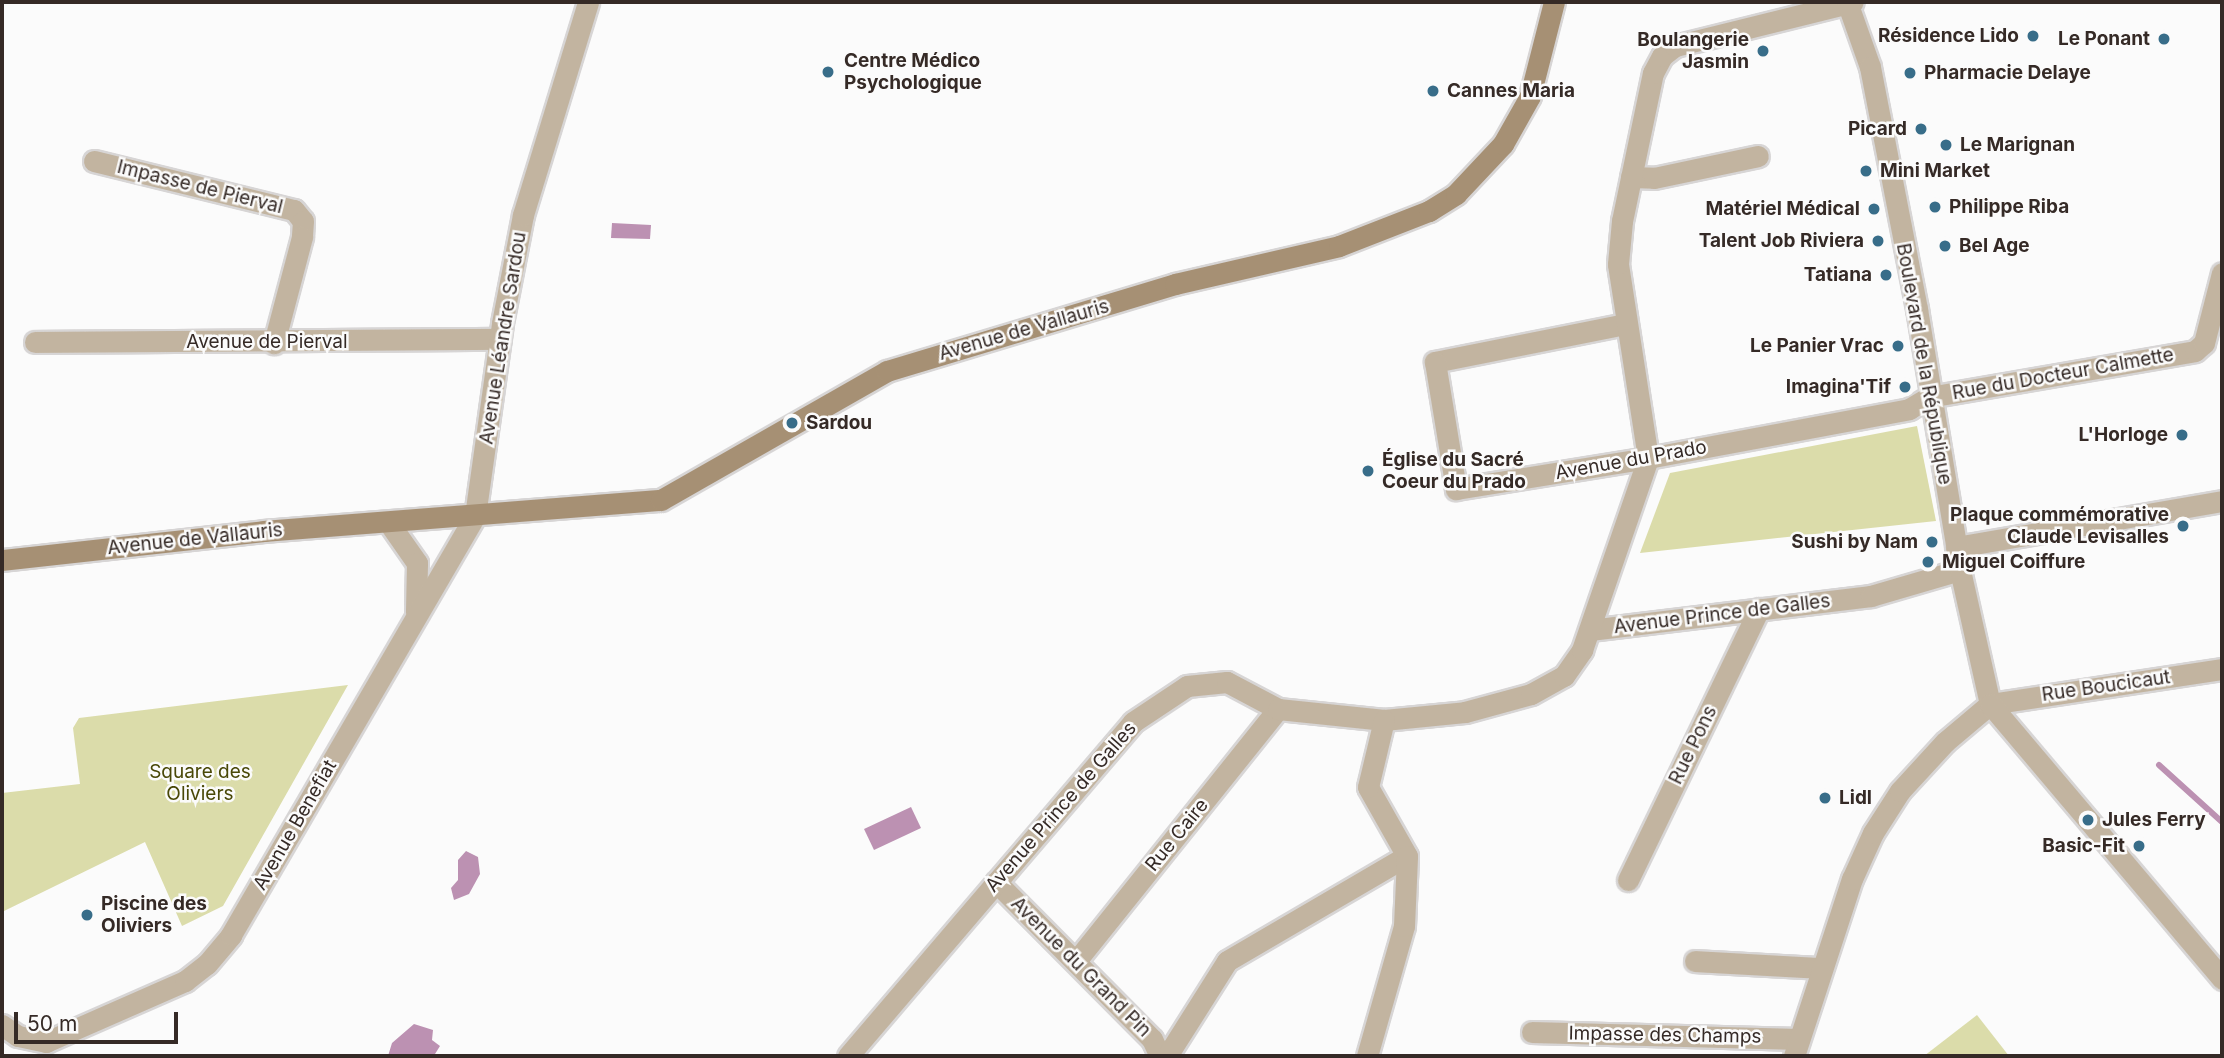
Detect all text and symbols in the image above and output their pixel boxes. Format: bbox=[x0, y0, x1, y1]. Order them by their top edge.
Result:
place label: Résidence Lido bbox=[1878, 25, 2019, 47]
marker: Résidence Lido bbox=[2025, 28, 2041, 44]
place label: Le Ponant bbox=[2058, 28, 2150, 50]
place label: Boulangerie Jasmin bbox=[1637, 29, 1749, 73]
marker: Le Ponant bbox=[2156, 31, 2172, 47]
marker: Boulangerie Jasmin bbox=[1755, 43, 1771, 59]
place label: Centre Médico Psychologique bbox=[844, 50, 982, 94]
marker: Centre Médico Psychologique bbox=[818, 62, 838, 82]
place label: Pharmacie Delaye bbox=[1924, 62, 2091, 84]
marker: Pharmacie Delaye bbox=[1902, 65, 1918, 81]
place label: Cannes Maria bbox=[1447, 80, 1575, 102]
marker: Cannes Maria bbox=[1425, 83, 1441, 99]
place label: Picard bbox=[1848, 118, 1907, 140]
marker: Picard bbox=[1913, 121, 1929, 137]
place label: Le Marignan bbox=[1960, 134, 2075, 156]
marker: Le Marignan bbox=[1938, 137, 1954, 153]
street label: Impasse de Pierval bbox=[115, 155, 285, 219]
place label: Mini Market bbox=[1880, 160, 1990, 182]
marker: Mini Market bbox=[1858, 163, 1874, 179]
place label: Philippe Riba bbox=[1949, 196, 2069, 218]
place label: Matériel Médical bbox=[1705, 198, 1860, 220]
marker: Philippe Riba bbox=[1927, 199, 1943, 215]
marker: Matériel Médical bbox=[1866, 201, 1882, 217]
street label: Avenue Léandre Sardou bbox=[475, 230, 531, 446]
place label: Talent Job Riviera bbox=[1699, 230, 1864, 252]
marker: Talent Job Riviera bbox=[1870, 233, 1886, 249]
place label: Bel Age bbox=[1959, 235, 2030, 257]
marker: Bel Age bbox=[1937, 238, 1953, 254]
street label: Boulevard de la République bbox=[1892, 241, 1956, 487]
place label: Tatiana bbox=[1804, 264, 1872, 286]
marker: Tatiana bbox=[1878, 267, 1894, 283]
street label: Avenue de Vallauris bbox=[936, 295, 1112, 365]
street label: Avenue de Pierval bbox=[186, 331, 348, 353]
place label: Le Panier Vrac bbox=[1750, 335, 1884, 357]
marker: Le Panier Vrac bbox=[1890, 338, 1906, 354]
street label: Rue du Docteur Calmette bbox=[1950, 343, 2176, 405]
place label: Imagina'Tif bbox=[1786, 376, 1891, 398]
marker: Imagina'Tif bbox=[1897, 379, 1913, 395]
place label: Sardou bbox=[806, 412, 872, 434]
marker: Sardou bbox=[784, 415, 800, 431]
place label: L'Horloge bbox=[2079, 424, 2168, 446]
marker: L'Horloge bbox=[2174, 427, 2190, 443]
street label: Avenue du Prado bbox=[1554, 435, 1708, 485]
place label: Église du Sacré Coeur du Prado bbox=[1382, 449, 1526, 493]
marker: Église du Sacré Coeur du Prado bbox=[1360, 463, 1376, 479]
place label: Plaque commémorative Claude Levisalles bbox=[1950, 504, 2169, 548]
street label: Avenue de Vallauris bbox=[106, 518, 284, 560]
marker: Plaque commémorative Claude Levisalles bbox=[2175, 518, 2191, 534]
place label: Sushi by Nam bbox=[1791, 531, 1918, 553]
marker: Sushi by Nam bbox=[1924, 534, 1940, 550]
place label: Miguel Coiffure bbox=[1942, 551, 2085, 573]
marker: Miguel Coiffure bbox=[1920, 554, 1936, 570]
street label: Avenue Prince de Galles bbox=[1612, 589, 1832, 639]
street label: Rue Boucicaut bbox=[2040, 666, 2172, 706]
street label: Rue Pons bbox=[1664, 702, 1722, 788]
street label: Avenue Prince de Galles bbox=[981, 717, 1141, 897]
street label: Avenue Benefiat bbox=[249, 756, 341, 894]
park label: Square des Oliviers bbox=[149, 761, 251, 805]
place label: Lidl bbox=[1839, 787, 1872, 809]
marker: Lidl bbox=[1817, 790, 1833, 806]
street label: Rue Caire bbox=[1141, 794, 1213, 876]
place label: Jules Ferry bbox=[2102, 809, 2206, 831]
marker: Jules Ferry bbox=[2080, 812, 2096, 828]
place label: Basic-Fit bbox=[2042, 835, 2125, 857]
marker: Basic-Fit bbox=[2131, 838, 2147, 854]
street label: Avenue du Grand Pin bbox=[1006, 892, 1156, 1042]
place label: Piscine des Oliviers bbox=[101, 893, 207, 937]
marker: Piscine des Oliviers bbox=[79, 907, 95, 923]
scale bar bbox=[18, 998, 182, 1042]
text: 50 m bbox=[27, 1011, 77, 1036]
street label: Impasse des Champs bbox=[1568, 1022, 1762, 1048]

